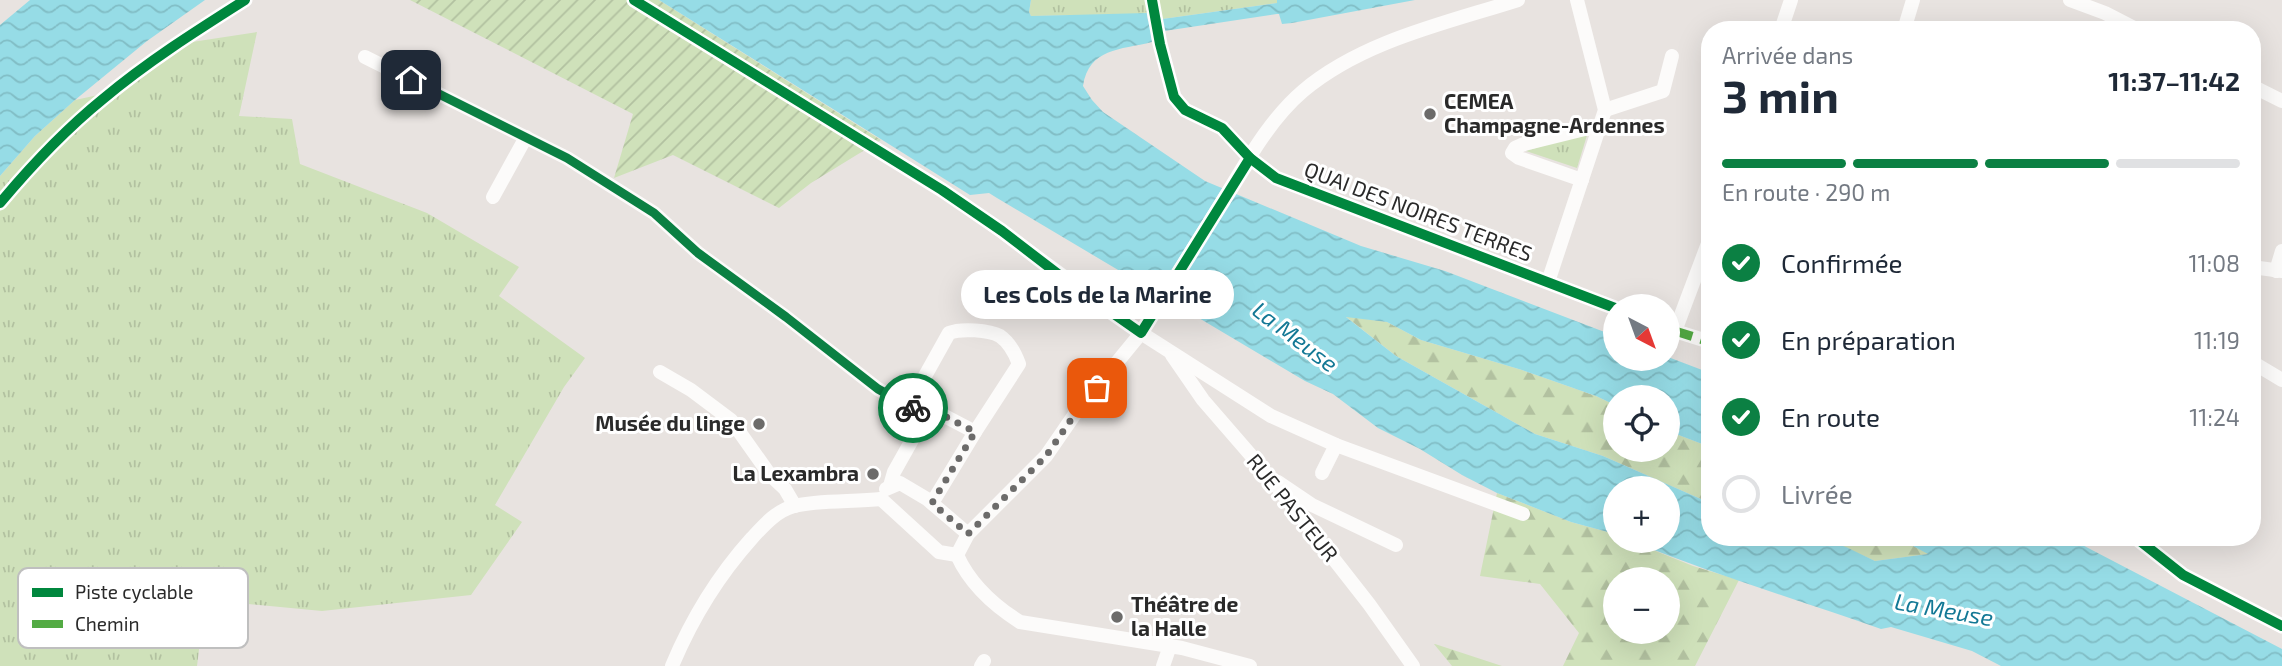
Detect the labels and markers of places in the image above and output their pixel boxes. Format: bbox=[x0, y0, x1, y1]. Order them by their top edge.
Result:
pin bbox=[381, 50, 441, 110]
place label: CEMEA Champagne-Ardennes bbox=[1444, 88, 1665, 137]
marker: CEMEA Champagne-Ardennes bbox=[1422, 106, 1438, 122]
callout: Les Cols de la Marine bbox=[960, 269, 1234, 318]
pin bbox=[1067, 358, 1127, 418]
place label: Musée du linge bbox=[595, 410, 745, 435]
marker: Musée du linge bbox=[751, 416, 767, 432]
place label: La Lexambra bbox=[733, 460, 859, 485]
marker: La Lexambra bbox=[865, 466, 881, 482]
place label: Théâtre de la Halle bbox=[1131, 591, 1238, 640]
marker: Théâtre de la Halle bbox=[1109, 609, 1125, 625]

